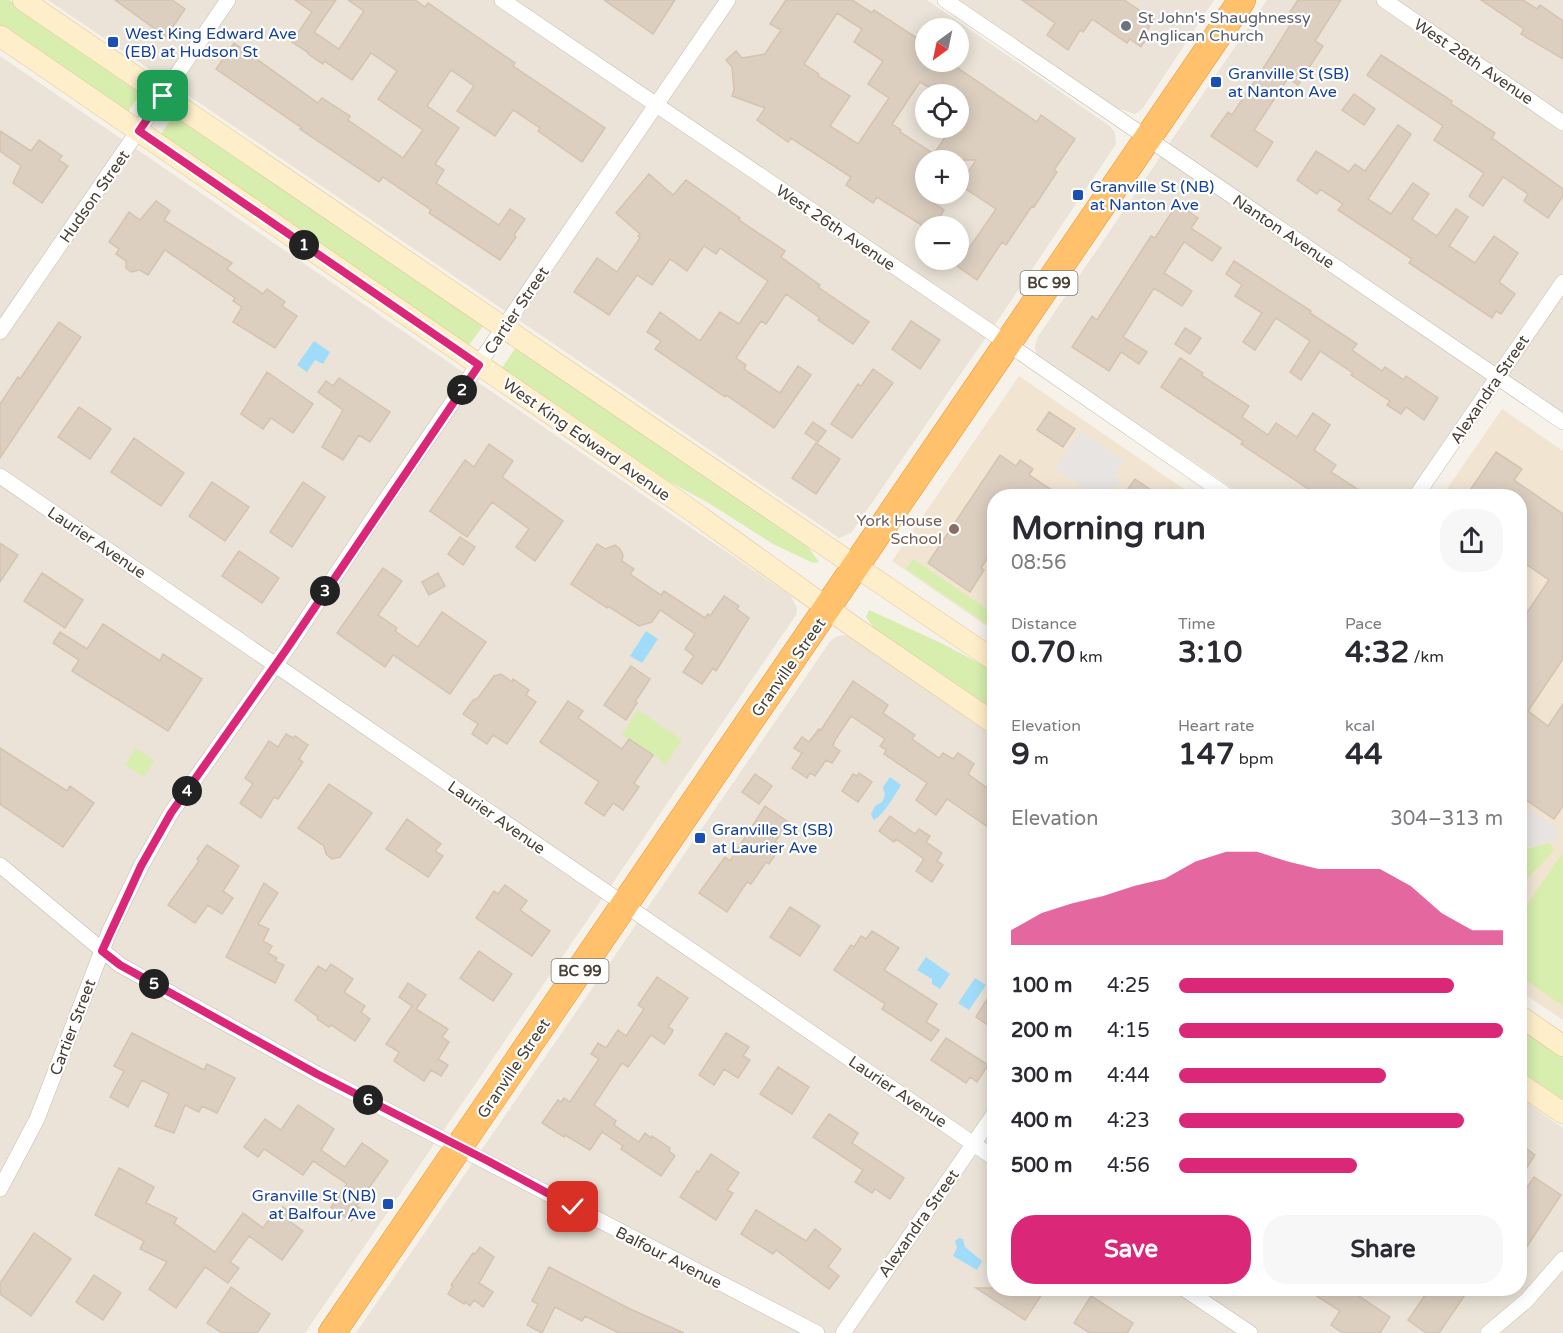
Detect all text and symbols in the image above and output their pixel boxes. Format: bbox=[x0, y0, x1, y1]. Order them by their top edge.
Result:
place label: St John's Shaughnessy Anglican Church bbox=[1138, 8, 1311, 46]
street label: West 28th Avenue bbox=[1410, 14, 1537, 109]
north arrow bbox=[915, 18, 969, 72]
map controls bbox=[915, 18, 969, 270]
marker: St John's Shaughnessy Anglican Church bbox=[1119, 19, 1133, 33]
place label: West King Edward Ave (EB) at Hudson St bbox=[125, 24, 297, 62]
marker: West King Edward Ave (EB) at Hudson St bbox=[106, 35, 120, 49]
place label: Granville St (SB) at Nanton Ave bbox=[1228, 64, 1349, 102]
pin bbox=[137, 70, 188, 121]
marker: Granville St (SB) at Nanton Ave bbox=[1209, 75, 1223, 89]
icon: arrive bbox=[146, 79, 179, 112]
button: locate bbox=[915, 84, 969, 138]
street label: Hudson Street bbox=[55, 146, 134, 247]
button: + bbox=[915, 150, 969, 204]
place label: Granville St (NB) at Nanton Ave bbox=[1090, 177, 1214, 215]
street label: West 26th Avenue bbox=[772, 180, 899, 275]
marker: Granville St (NB) at Nanton Ave bbox=[1071, 188, 1085, 202]
street label: Nanton Avenue bbox=[1229, 190, 1338, 273]
button: − bbox=[915, 216, 969, 270]
pin: 1 bbox=[289, 230, 319, 260]
text: 1 bbox=[299, 235, 309, 255]
street label: Cartier Street bbox=[480, 263, 553, 358]
road number: BC 99 bbox=[1020, 271, 1078, 295]
street label: Alexandra Street bbox=[1446, 331, 1534, 448]
street label: West King Edward Avenue bbox=[499, 374, 674, 505]
pin: 2 bbox=[447, 375, 477, 405]
text: 2 bbox=[457, 380, 467, 400]
street label: Laurier Avenue bbox=[43, 502, 150, 583]
text: Morning run bbox=[1011, 509, 1206, 548]
button: share bbox=[1440, 509, 1503, 572]
place label: York House School bbox=[856, 511, 942, 549]
marker: York House School bbox=[947, 522, 961, 536]
text: 08:56 bbox=[1011, 551, 1066, 575]
pin: 3 bbox=[310, 576, 340, 606]
text: 3 bbox=[320, 581, 330, 601]
street label: Granville Street bbox=[747, 614, 830, 721]
text: Distance bbox=[1011, 614, 1077, 634]
text: Time bbox=[1178, 614, 1215, 634]
text: Pace bbox=[1345, 614, 1382, 634]
text: 0.70 bbox=[1011, 634, 1075, 671]
text: 3:10 bbox=[1178, 634, 1242, 671]
text: 4:32 bbox=[1345, 634, 1409, 671]
text: km bbox=[1075, 647, 1103, 667]
text: /km bbox=[1409, 647, 1444, 667]
text: Elevation bbox=[1011, 716, 1081, 736]
text: Heart rate bbox=[1178, 716, 1254, 736]
text: kcal bbox=[1345, 716, 1375, 736]
text: 9 bbox=[1011, 736, 1030, 773]
text: 147 bbox=[1178, 736, 1235, 773]
text: 44 bbox=[1345, 736, 1383, 773]
text: m bbox=[1030, 749, 1049, 769]
text: bpm bbox=[1235, 749, 1274, 769]
pin: 4 bbox=[172, 776, 202, 806]
street label: Laurier Avenue bbox=[444, 777, 549, 859]
text: 4 bbox=[182, 781, 192, 801]
text: Elevation bbox=[1011, 807, 1098, 831]
text: 304–313 m bbox=[1390, 807, 1503, 831]
place label: Granville St (SB) at Laurier Ave bbox=[712, 820, 833, 858]
marker: Granville St (SB) at Laurier Ave bbox=[693, 831, 707, 845]
road number: BC 99 bbox=[552, 959, 608, 983]
pin: 5 bbox=[139, 969, 169, 999]
text: 5 bbox=[149, 974, 159, 994]
text: 100 m bbox=[1011, 974, 1072, 998]
text: 4:25 bbox=[1107, 974, 1150, 998]
street label: Cartier Street bbox=[45, 976, 100, 1078]
street label: Granville Street bbox=[473, 1015, 555, 1122]
text: 200 m bbox=[1011, 1019, 1072, 1043]
text: 4:15 bbox=[1107, 1019, 1150, 1043]
street label: Laurier Avenue bbox=[844, 1051, 951, 1132]
text: 300 m bbox=[1011, 1064, 1072, 1088]
text: 4:44 bbox=[1107, 1064, 1150, 1088]
pin: 6 bbox=[353, 1085, 383, 1115]
text: 6 bbox=[363, 1090, 373, 1110]
text: 400 m bbox=[1011, 1109, 1072, 1133]
text: 4:23 bbox=[1107, 1109, 1150, 1133]
text: 500 m bbox=[1011, 1154, 1072, 1178]
text: 4:56 bbox=[1107, 1154, 1150, 1178]
street label: Alexandra Street bbox=[874, 1166, 964, 1281]
pin bbox=[547, 1181, 598, 1232]
place label: Granville St (NB) at Balfour Ave bbox=[252, 1186, 376, 1224]
icon: check bbox=[556, 1190, 589, 1223]
marker: Granville St (NB) at Balfour Ave bbox=[381, 1197, 395, 1211]
button: Save bbox=[1011, 1215, 1251, 1284]
button: Share bbox=[1263, 1215, 1503, 1284]
street label: Balfour Avenue bbox=[612, 1222, 725, 1293]

